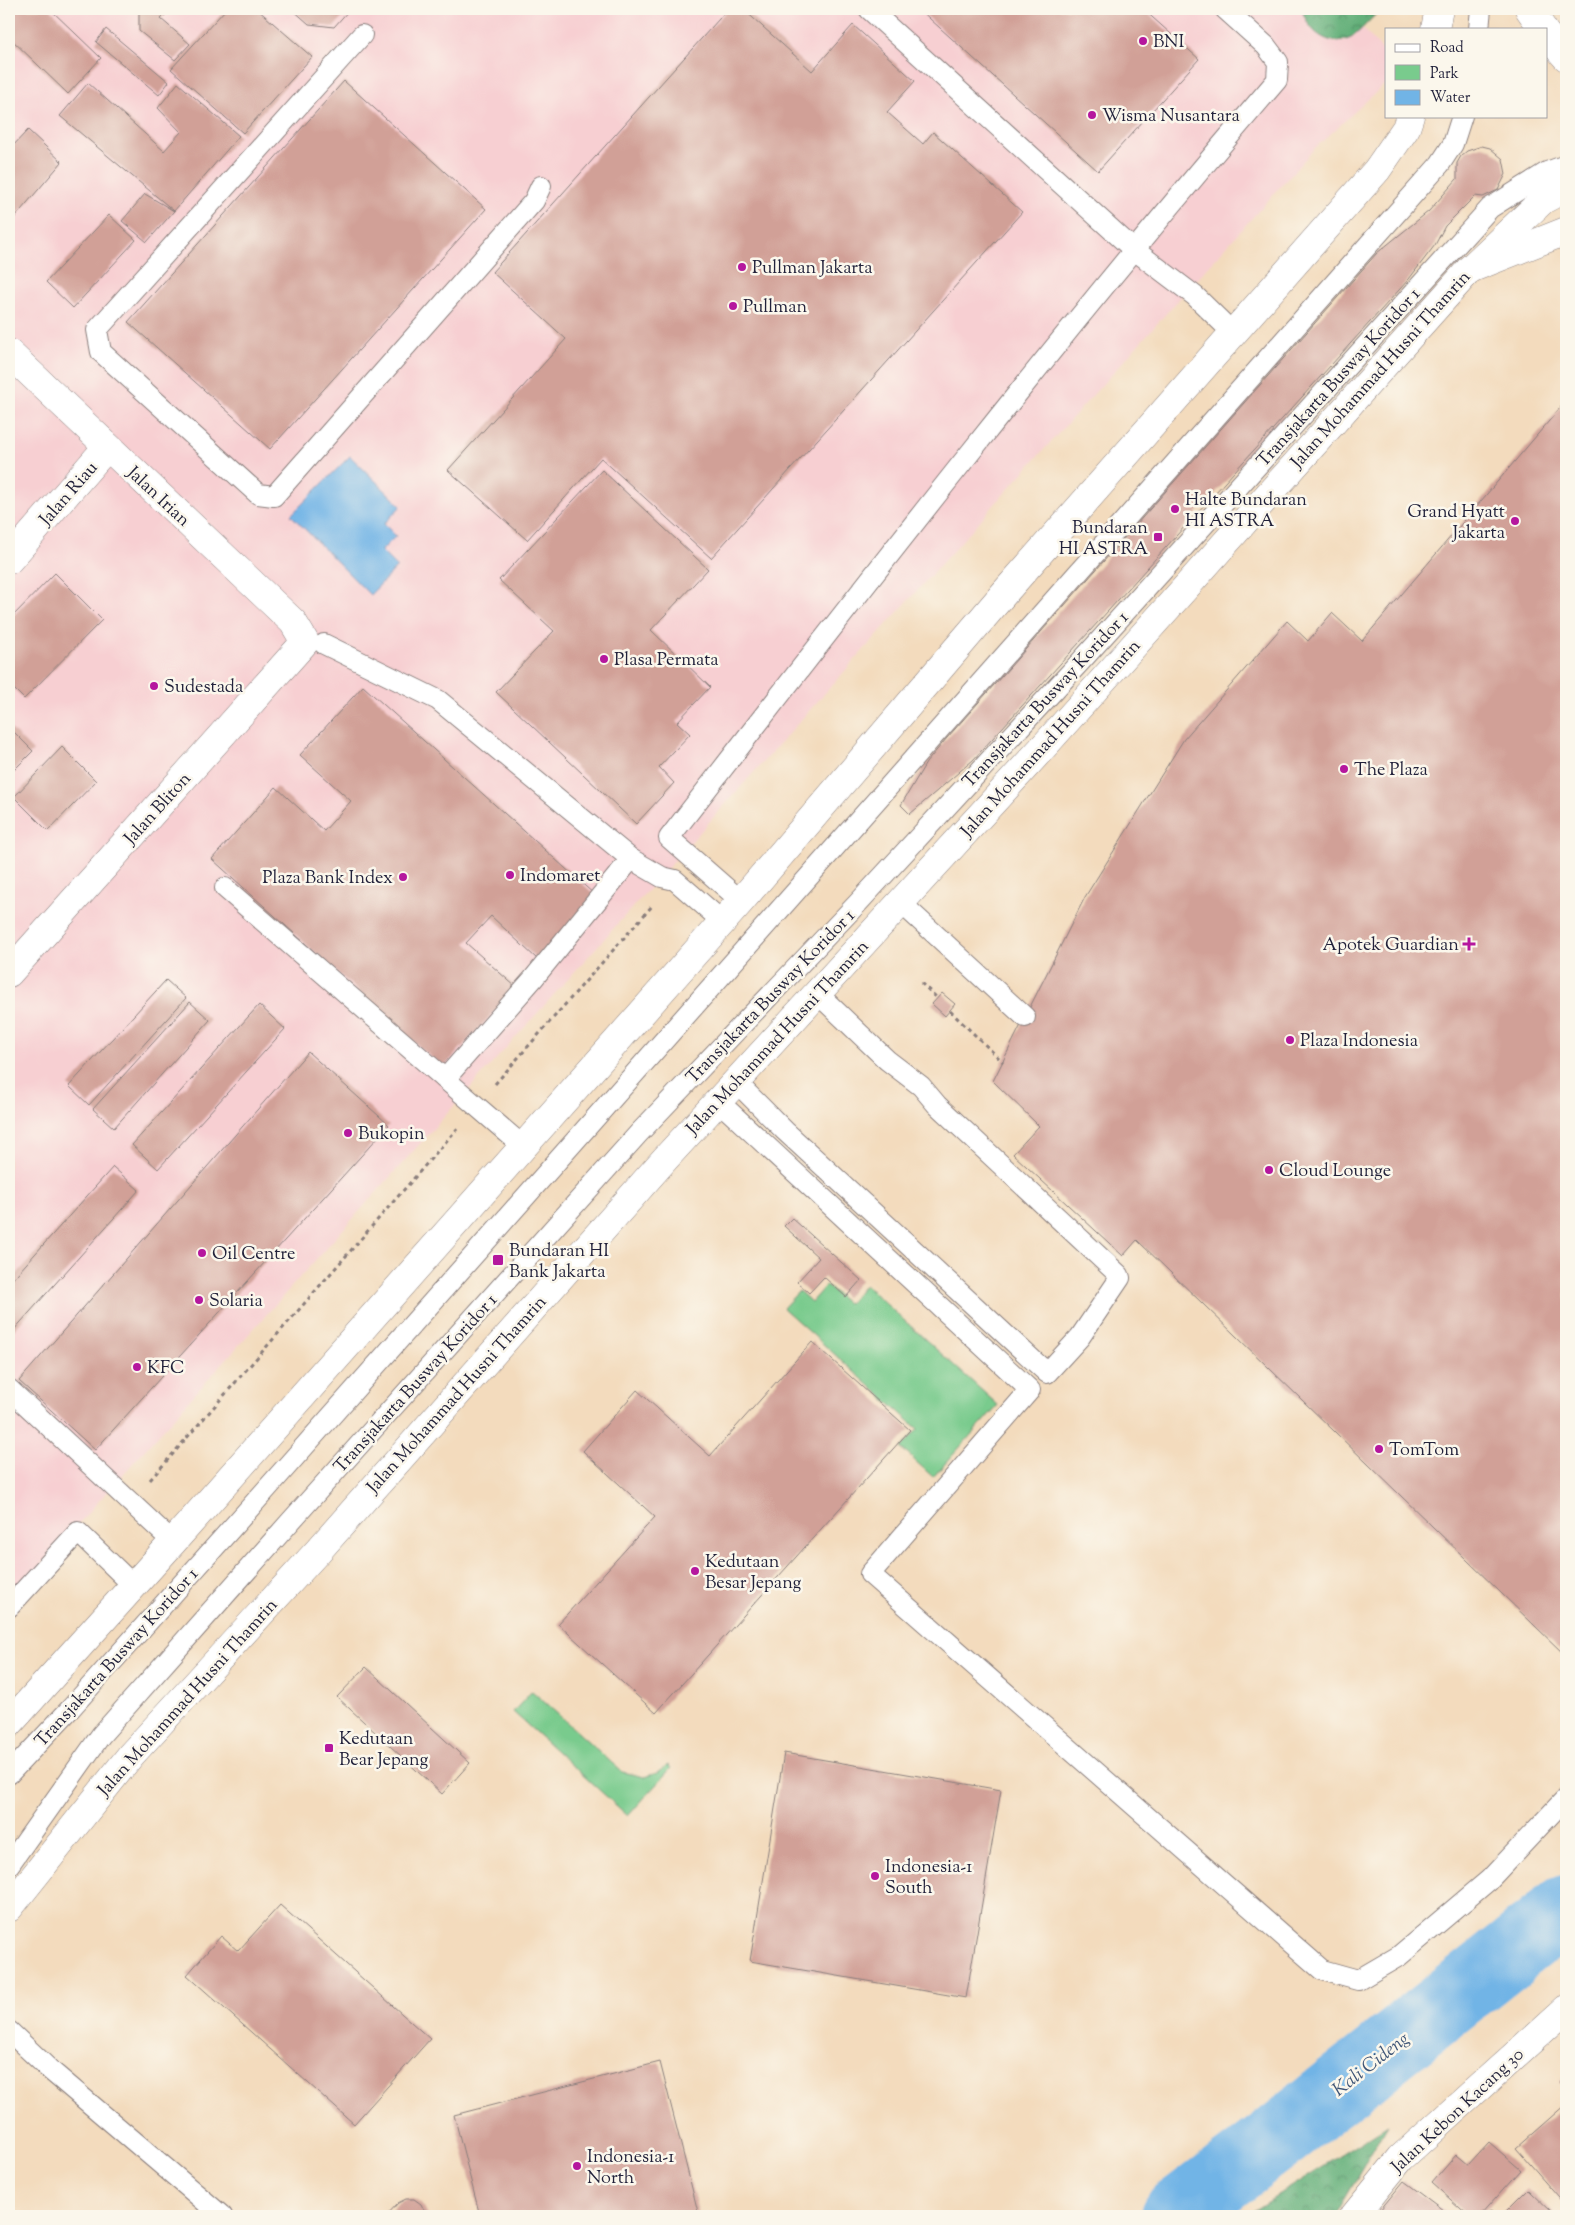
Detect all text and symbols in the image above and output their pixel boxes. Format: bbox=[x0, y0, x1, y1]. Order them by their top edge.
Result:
legend bbox=[1385, 28, 1548, 118]
place label: BNI bbox=[1153, 30, 1184, 56]
marker: BNI bbox=[1137, 35, 1149, 47]
text: Road bbox=[1430, 38, 1464, 59]
text: Park bbox=[1430, 64, 1459, 85]
text: Water bbox=[1430, 88, 1471, 109]
place label: Wisma Nusantara bbox=[1102, 104, 1240, 130]
marker: Wisma Nusantara bbox=[1086, 109, 1098, 121]
place label: Pullman Jakarta bbox=[752, 256, 873, 282]
marker: Pullman Jakarta bbox=[736, 261, 748, 273]
street label: Jalan Mohammad Husni Thamrin bbox=[1285, 266, 1478, 476]
street label: Transjakarta Busway Koridor 1 bbox=[1252, 283, 1427, 474]
place label: Pullman bbox=[743, 295, 807, 321]
marker: Pullman bbox=[727, 300, 739, 312]
street label: Jalan Riau bbox=[34, 456, 105, 533]
street label: Jalan Irian bbox=[120, 461, 195, 534]
place label: Halte Bundaran HI ASTRA bbox=[1185, 488, 1307, 535]
place label: Grand Hyatt Jakarta bbox=[1407, 500, 1505, 547]
marker: Halte Bundaran HI ASTRA bbox=[1169, 503, 1181, 515]
marker: Grand Hyatt Jakarta bbox=[1509, 515, 1521, 527]
place label: Bundaran HI ASTRA bbox=[1059, 516, 1148, 563]
marker: Bundaran HI ASTRA bbox=[1152, 531, 1164, 543]
street label: Transjakarta Busway Koridor 1 bbox=[957, 606, 1136, 795]
street label: Jalan Mohammad Husni Thamrin bbox=[955, 635, 1148, 845]
place label: Plasa Permata bbox=[614, 648, 719, 674]
marker: Plasa Permata bbox=[598, 653, 610, 665]
place label: Sudestada bbox=[164, 675, 243, 701]
marker: Sudestada bbox=[148, 680, 160, 692]
place label: The Plaza bbox=[1354, 758, 1428, 784]
marker: The Plaza bbox=[1338, 763, 1350, 775]
street label: Jalan Bliton bbox=[118, 767, 198, 852]
place label: Indomaret bbox=[520, 864, 600, 890]
place label: Plaza Bank Index bbox=[262, 866, 393, 892]
marker: Indomaret bbox=[504, 869, 516, 881]
marker: Plaza Bank Index bbox=[397, 871, 409, 883]
street label: Transjakarta Busway Koridor 1 bbox=[681, 904, 862, 1090]
place label: Apotek Guardian bbox=[1323, 933, 1459, 959]
street label: Jalan Mohammad Husni Thamrin bbox=[680, 935, 876, 1142]
marker: Apotek Guardian bbox=[1463, 938, 1475, 950]
place label: Plaza Indonesia bbox=[1300, 1029, 1418, 1055]
marker: Plaza Indonesia bbox=[1284, 1034, 1296, 1046]
place label: Bukopin bbox=[358, 1122, 425, 1148]
marker: Bukopin bbox=[342, 1127, 354, 1139]
place label: Cloud Lounge bbox=[1279, 1159, 1391, 1185]
marker: Cloud Lounge bbox=[1263, 1164, 1275, 1176]
place label: Bundaran HI Bank Jakarta bbox=[509, 1239, 609, 1286]
place label: Oil Centre bbox=[212, 1242, 295, 1268]
marker: Oil Centre bbox=[196, 1247, 208, 1259]
marker: Bundaran HI Bank Jakarta bbox=[491, 1253, 505, 1267]
place label: Solaria bbox=[209, 1289, 263, 1315]
street label: Transjakarta Busway Koridor 1 bbox=[329, 1289, 504, 1480]
street label: Jalan Mohammad Husni Thamrin bbox=[361, 1291, 554, 1501]
marker: Solaria bbox=[193, 1294, 205, 1306]
place label: KFC bbox=[147, 1356, 185, 1382]
marker: KFC bbox=[131, 1361, 143, 1373]
place label: TomTom bbox=[1389, 1438, 1459, 1464]
marker: TomTom bbox=[1373, 1443, 1385, 1455]
place label: Kedutaan Besar Jepang bbox=[705, 1550, 802, 1597]
street label: Transjakarta Busway Koridor 1 bbox=[30, 1563, 205, 1754]
marker: Kedutaan Besar Jepang bbox=[689, 1565, 701, 1577]
street label: Jalan Mohammad Husni Thamrin bbox=[92, 1594, 285, 1804]
place label: Kedutaan Bear Jepang bbox=[339, 1727, 429, 1774]
marker: Kedutaan Bear Jepang bbox=[323, 1742, 335, 1754]
place label: Indonesia-1 South bbox=[885, 1855, 972, 1902]
marker: Indonesia-1 South bbox=[869, 1870, 881, 1882]
water label: Kali Cideng bbox=[1327, 2026, 1416, 2104]
street label: Jalan Kebon Kacang 30 bbox=[1385, 2043, 1531, 2181]
place label: Indonesia-1 North bbox=[587, 2145, 674, 2192]
marker: Indonesia-1 North bbox=[571, 2160, 583, 2172]

